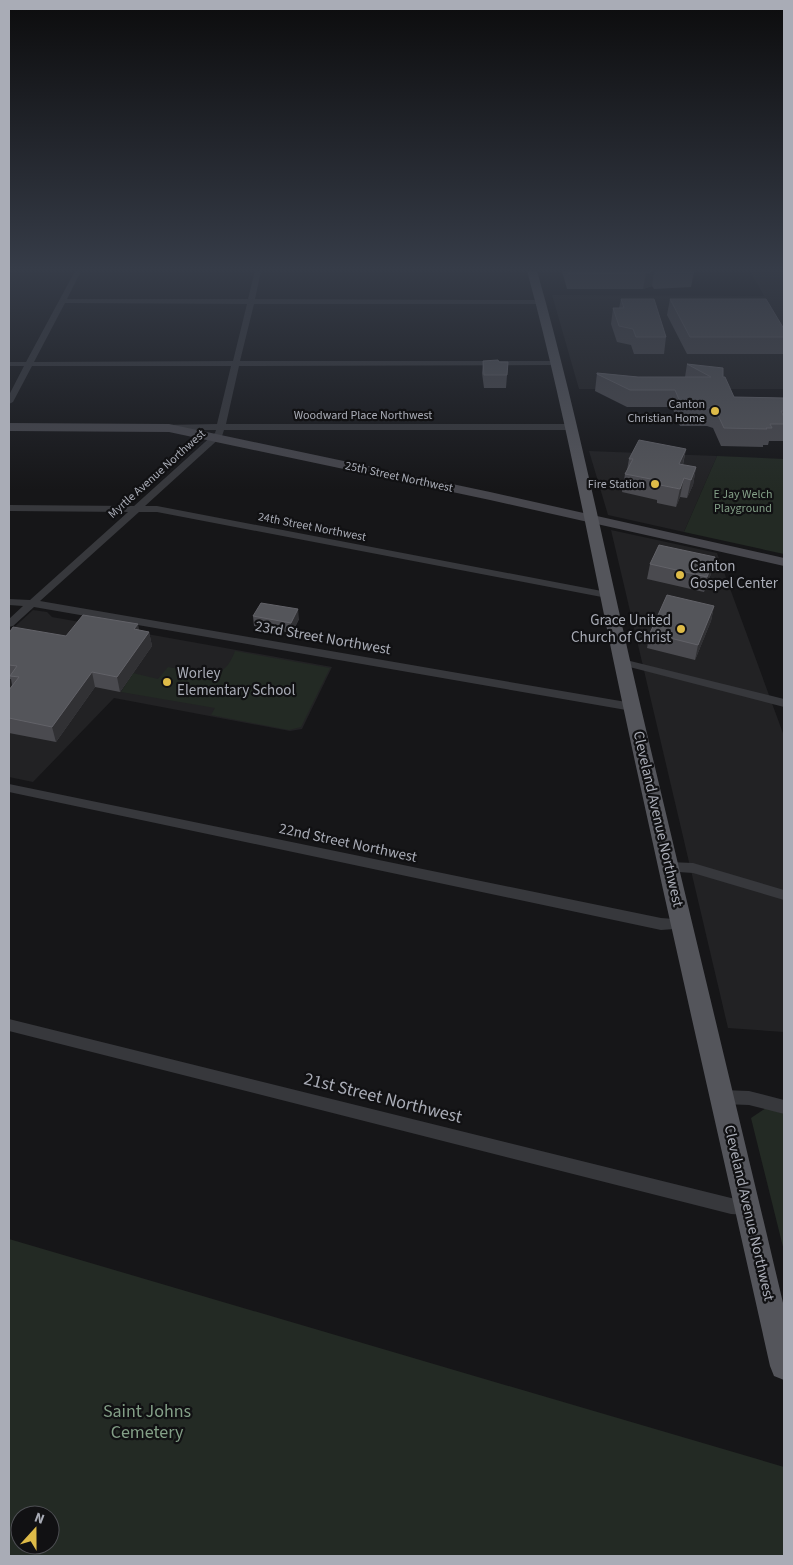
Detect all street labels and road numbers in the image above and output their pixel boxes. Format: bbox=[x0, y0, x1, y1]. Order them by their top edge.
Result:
street label: Woodward Place Northwest bbox=[294, 407, 432, 424]
street label: Myrtle Avenue Northwest bbox=[105, 426, 209, 522]
street label: 25th Street Northwest bbox=[344, 457, 454, 497]
street label: 24th Street Northwest bbox=[256, 508, 368, 546]
street label: 23rd Street Northwest bbox=[254, 616, 392, 660]
street label: Cleveland Avenue Northwest bbox=[628, 729, 688, 909]
street label: 22nd Street Northwest bbox=[277, 818, 419, 868]
street label: 21st Street Northwest bbox=[301, 1066, 465, 1130]
street label: Cleveland Avenue Northwest bbox=[719, 1123, 779, 1303]

